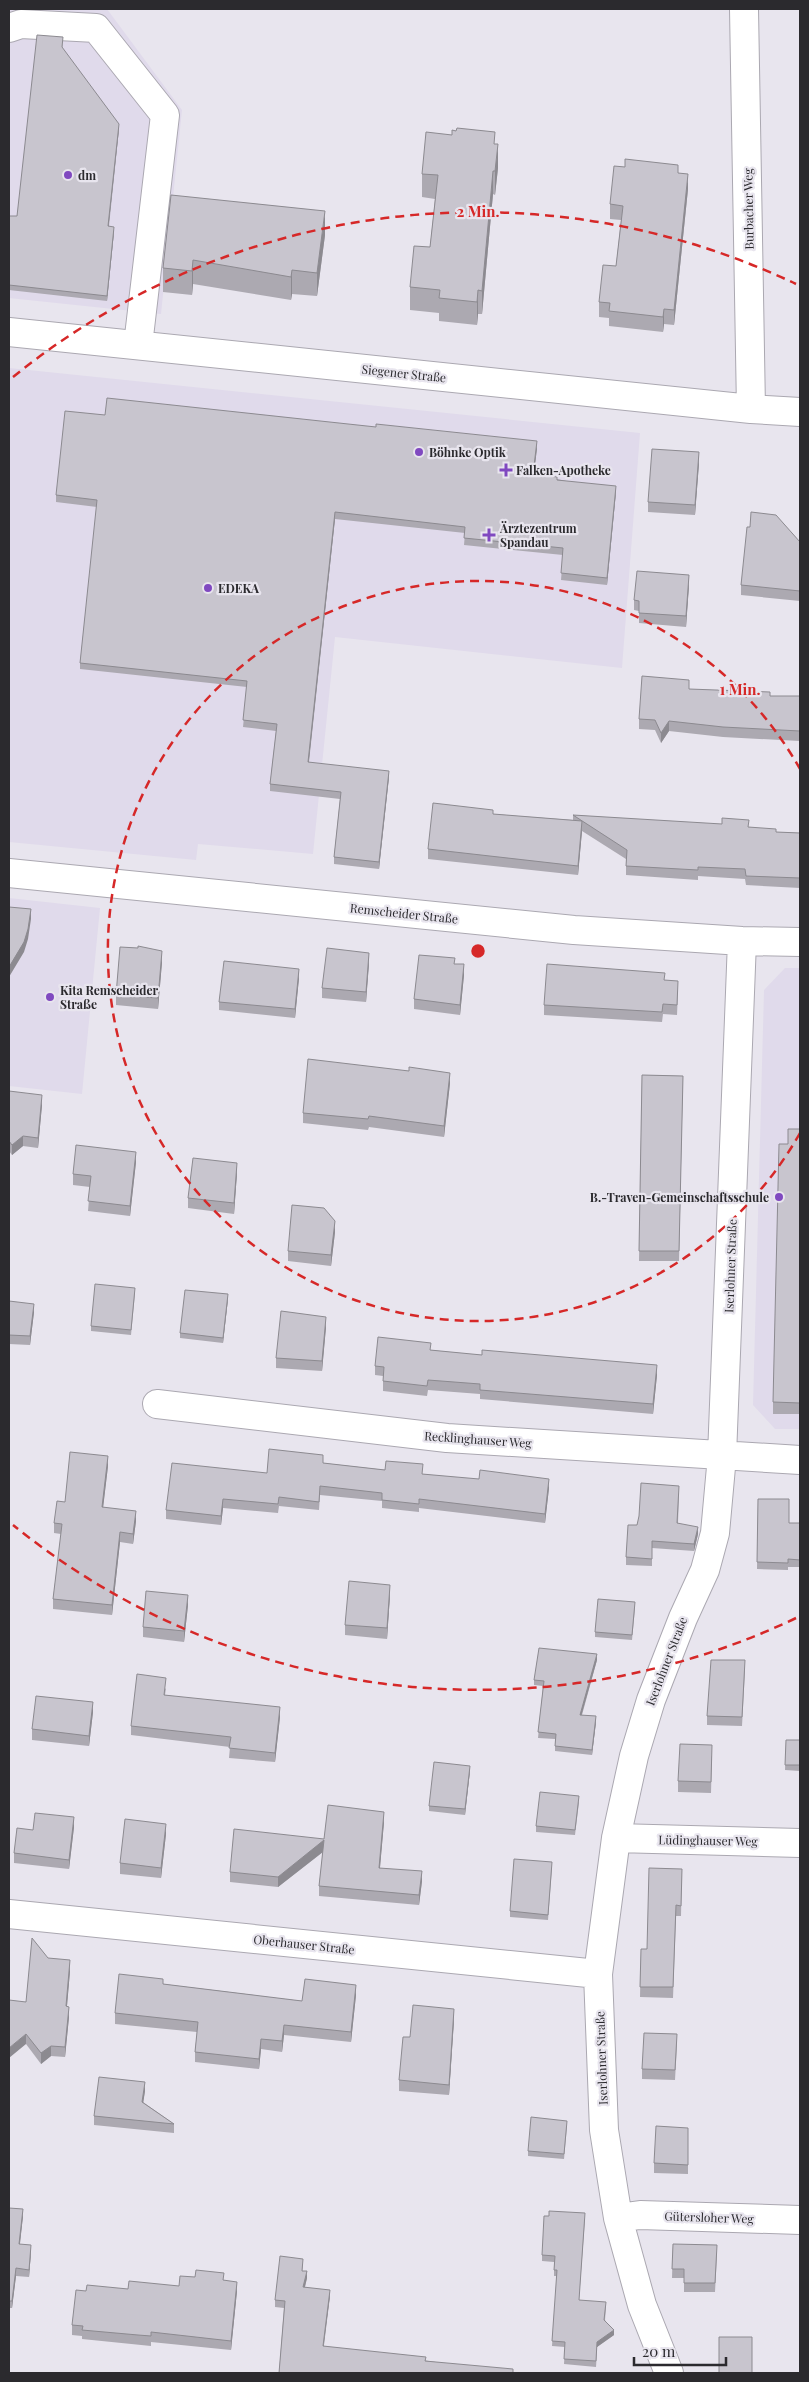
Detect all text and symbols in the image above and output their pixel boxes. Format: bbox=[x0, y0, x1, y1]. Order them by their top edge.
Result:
place label: dm bbox=[78, 167, 96, 183]
street label: Burbacher Weg bbox=[739, 168, 757, 250]
marker: dm bbox=[62, 169, 74, 181]
text: 2 Min. bbox=[456, 201, 500, 221]
street label: Siegener Straße bbox=[361, 361, 447, 385]
place label: Böhnke Optik bbox=[429, 444, 507, 460]
marker: Böhnke Optik bbox=[413, 446, 425, 458]
place label: Falken-Apotheke bbox=[516, 462, 611, 478]
marker: Falken-Apotheke bbox=[500, 464, 512, 476]
place label: Ärztezentrum Spandau bbox=[499, 520, 577, 550]
marker: Ärztezentrum Spandau bbox=[482, 528, 496, 542]
place label: EDEKA bbox=[218, 580, 260, 596]
marker: EDEKA bbox=[202, 582, 214, 594]
text: 1 Min. bbox=[719, 679, 761, 699]
street label: Remscheider Straße bbox=[349, 899, 459, 927]
centre of rings bbox=[469, 942, 487, 960]
place label: Kita Remscheider Straße bbox=[60, 982, 158, 1012]
marker: Kita Remscheider Straße bbox=[44, 991, 56, 1003]
place label: B.-Traven-Gemeinschaftsschule bbox=[590, 1189, 769, 1205]
marker: B.-Traven-Gemeinschaftsschule bbox=[773, 1191, 785, 1203]
street label: Iserlohner Straße bbox=[720, 1219, 740, 1313]
street label: Recklinghauser Weg bbox=[424, 1427, 533, 1451]
street label: Iserlohner Straße bbox=[642, 1614, 690, 1708]
street label: Lüdinghauser Weg bbox=[658, 1831, 759, 1849]
street label: Oberhauser Straße bbox=[253, 1931, 355, 1957]
street label: Iserlohner Straße bbox=[591, 2011, 611, 2105]
street label: Gütersloher Weg bbox=[664, 2207, 755, 2227]
scale bar bbox=[634, 2334, 726, 2366]
text: 20 m bbox=[642, 2341, 676, 2361]

